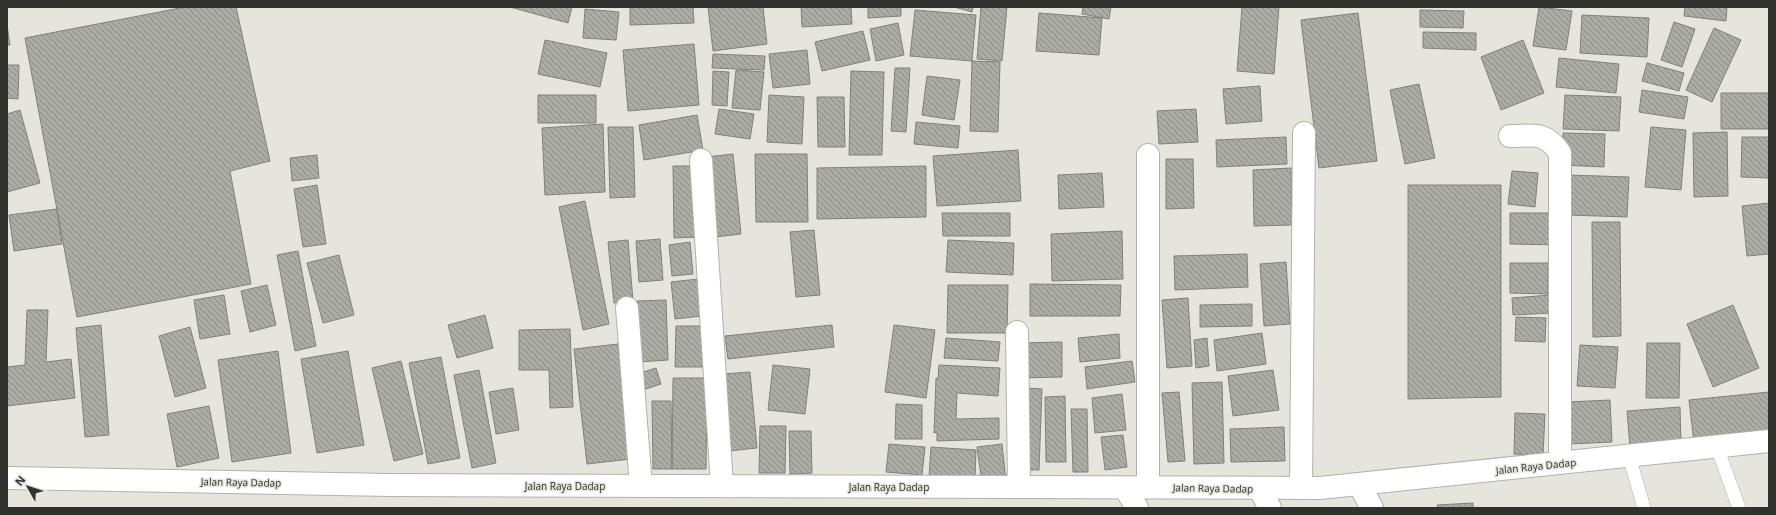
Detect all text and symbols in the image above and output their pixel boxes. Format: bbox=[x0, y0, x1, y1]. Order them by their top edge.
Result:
street label: Jalan Raya Dadap bbox=[1494, 455, 1577, 477]
north arrow bbox=[8, 467, 48, 507]
text: N bbox=[11, 472, 28, 489]
street label: Jalan Raya Dadap bbox=[200, 474, 281, 490]
street label: Jalan Raya Dadap bbox=[524, 479, 605, 493]
street label: Jalan Raya Dadap bbox=[848, 480, 929, 494]
street label: Jalan Raya Dadap bbox=[1172, 480, 1253, 496]

